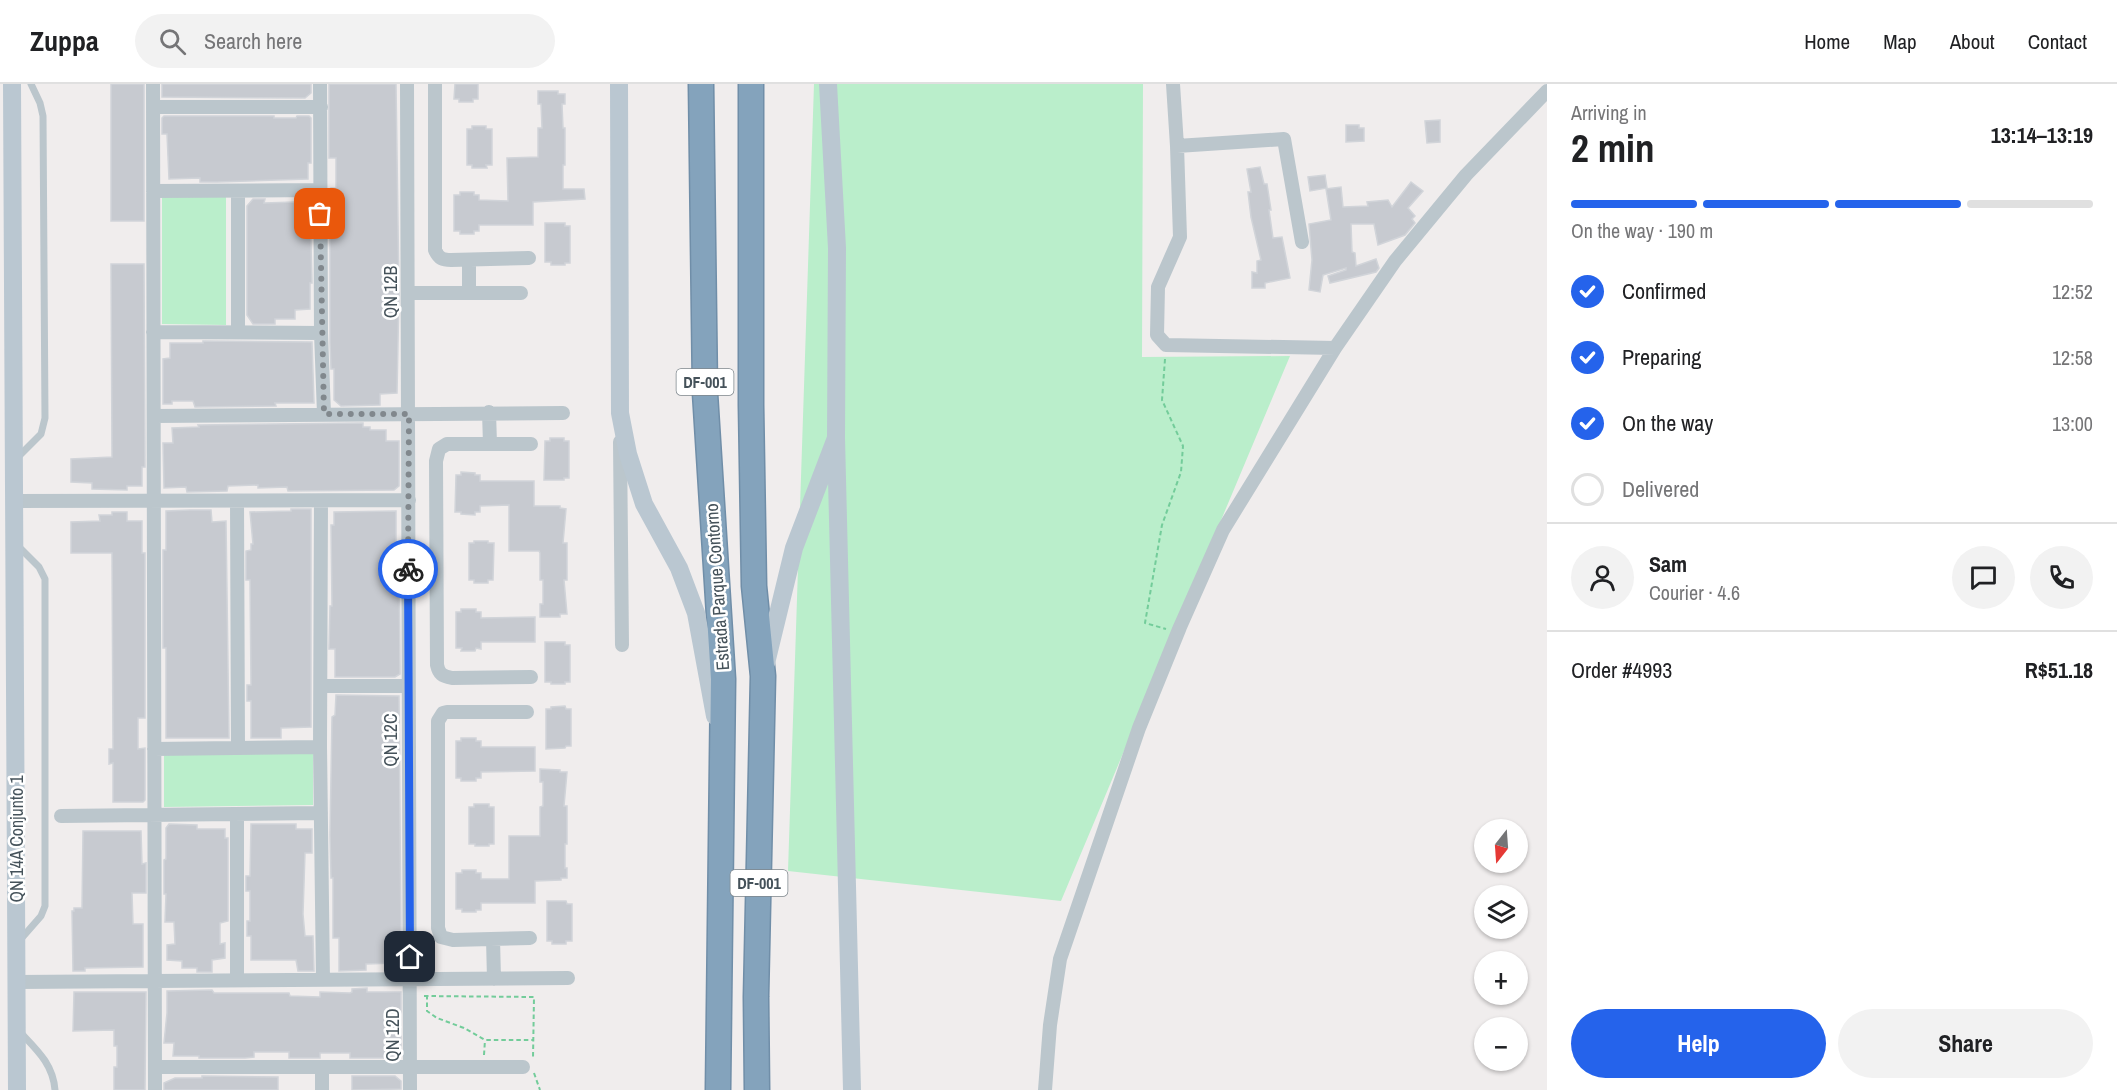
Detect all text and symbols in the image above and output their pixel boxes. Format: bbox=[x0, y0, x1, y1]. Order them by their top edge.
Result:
search box bbox=[135, 14, 555, 68]
text: Zuppa bbox=[30, 22, 99, 60]
icon: search bbox=[156, 25, 189, 58]
text: Search here bbox=[204, 26, 302, 56]
text: Home bbox=[1804, 27, 1850, 56]
text: Map bbox=[1883, 27, 1917, 56]
text: About bbox=[1950, 27, 1995, 56]
text: Contact bbox=[2028, 27, 2087, 56]
text: Arriving in bbox=[1571, 99, 1647, 126]
text: 13:14–13:19 bbox=[1991, 120, 2093, 150]
text: 2 min bbox=[1571, 122, 1655, 174]
pin bbox=[294, 188, 345, 239]
icon: bag bbox=[303, 197, 336, 230]
text: On the way · 190 m bbox=[1571, 217, 1713, 244]
street label: QN 12B bbox=[378, 266, 403, 318]
icon: check bbox=[1571, 275, 1604, 308]
text: Confirmed bbox=[1622, 276, 1706, 306]
text: 12:52 bbox=[2052, 278, 2093, 305]
icon: check bbox=[1571, 341, 1604, 374]
text: Preparing bbox=[1622, 342, 1701, 372]
text: 12:58 bbox=[2052, 344, 2093, 371]
road number: DF-001 bbox=[676, 369, 734, 395]
icon: check bbox=[1571, 407, 1604, 440]
text: On the way bbox=[1622, 408, 1713, 438]
text: 13:00 bbox=[2052, 410, 2093, 437]
text: Delivered bbox=[1622, 474, 1699, 504]
street label: Estrada Parque Contorno bbox=[699, 503, 735, 671]
courier bbox=[378, 539, 438, 599]
button: person bbox=[1571, 546, 1634, 609]
button: chat bbox=[1952, 546, 2015, 609]
button: phone bbox=[2030, 546, 2093, 609]
text: Sam bbox=[1649, 549, 1687, 579]
icon: bike bbox=[392, 553, 425, 586]
text: Courier · 4.6 bbox=[1649, 579, 1740, 606]
text: Order #4993 bbox=[1571, 655, 1672, 685]
text: R$51.18 bbox=[2025, 655, 2093, 685]
street label: QN 12C bbox=[378, 713, 403, 767]
street label: QN 14A Conjunto 1 bbox=[4, 775, 29, 903]
north arrow bbox=[1474, 819, 1528, 873]
map controls bbox=[1474, 819, 1528, 1071]
road number: DF-001 bbox=[730, 870, 788, 896]
button: layers bbox=[1474, 885, 1528, 939]
pin bbox=[384, 931, 435, 982]
icon: home bbox=[393, 940, 426, 973]
button: + bbox=[1474, 951, 1528, 1005]
street label: QN 12D bbox=[380, 1008, 405, 1062]
button: Help bbox=[1571, 1009, 1826, 1078]
button: Share bbox=[1838, 1009, 2093, 1078]
button: − bbox=[1474, 1017, 1528, 1071]

